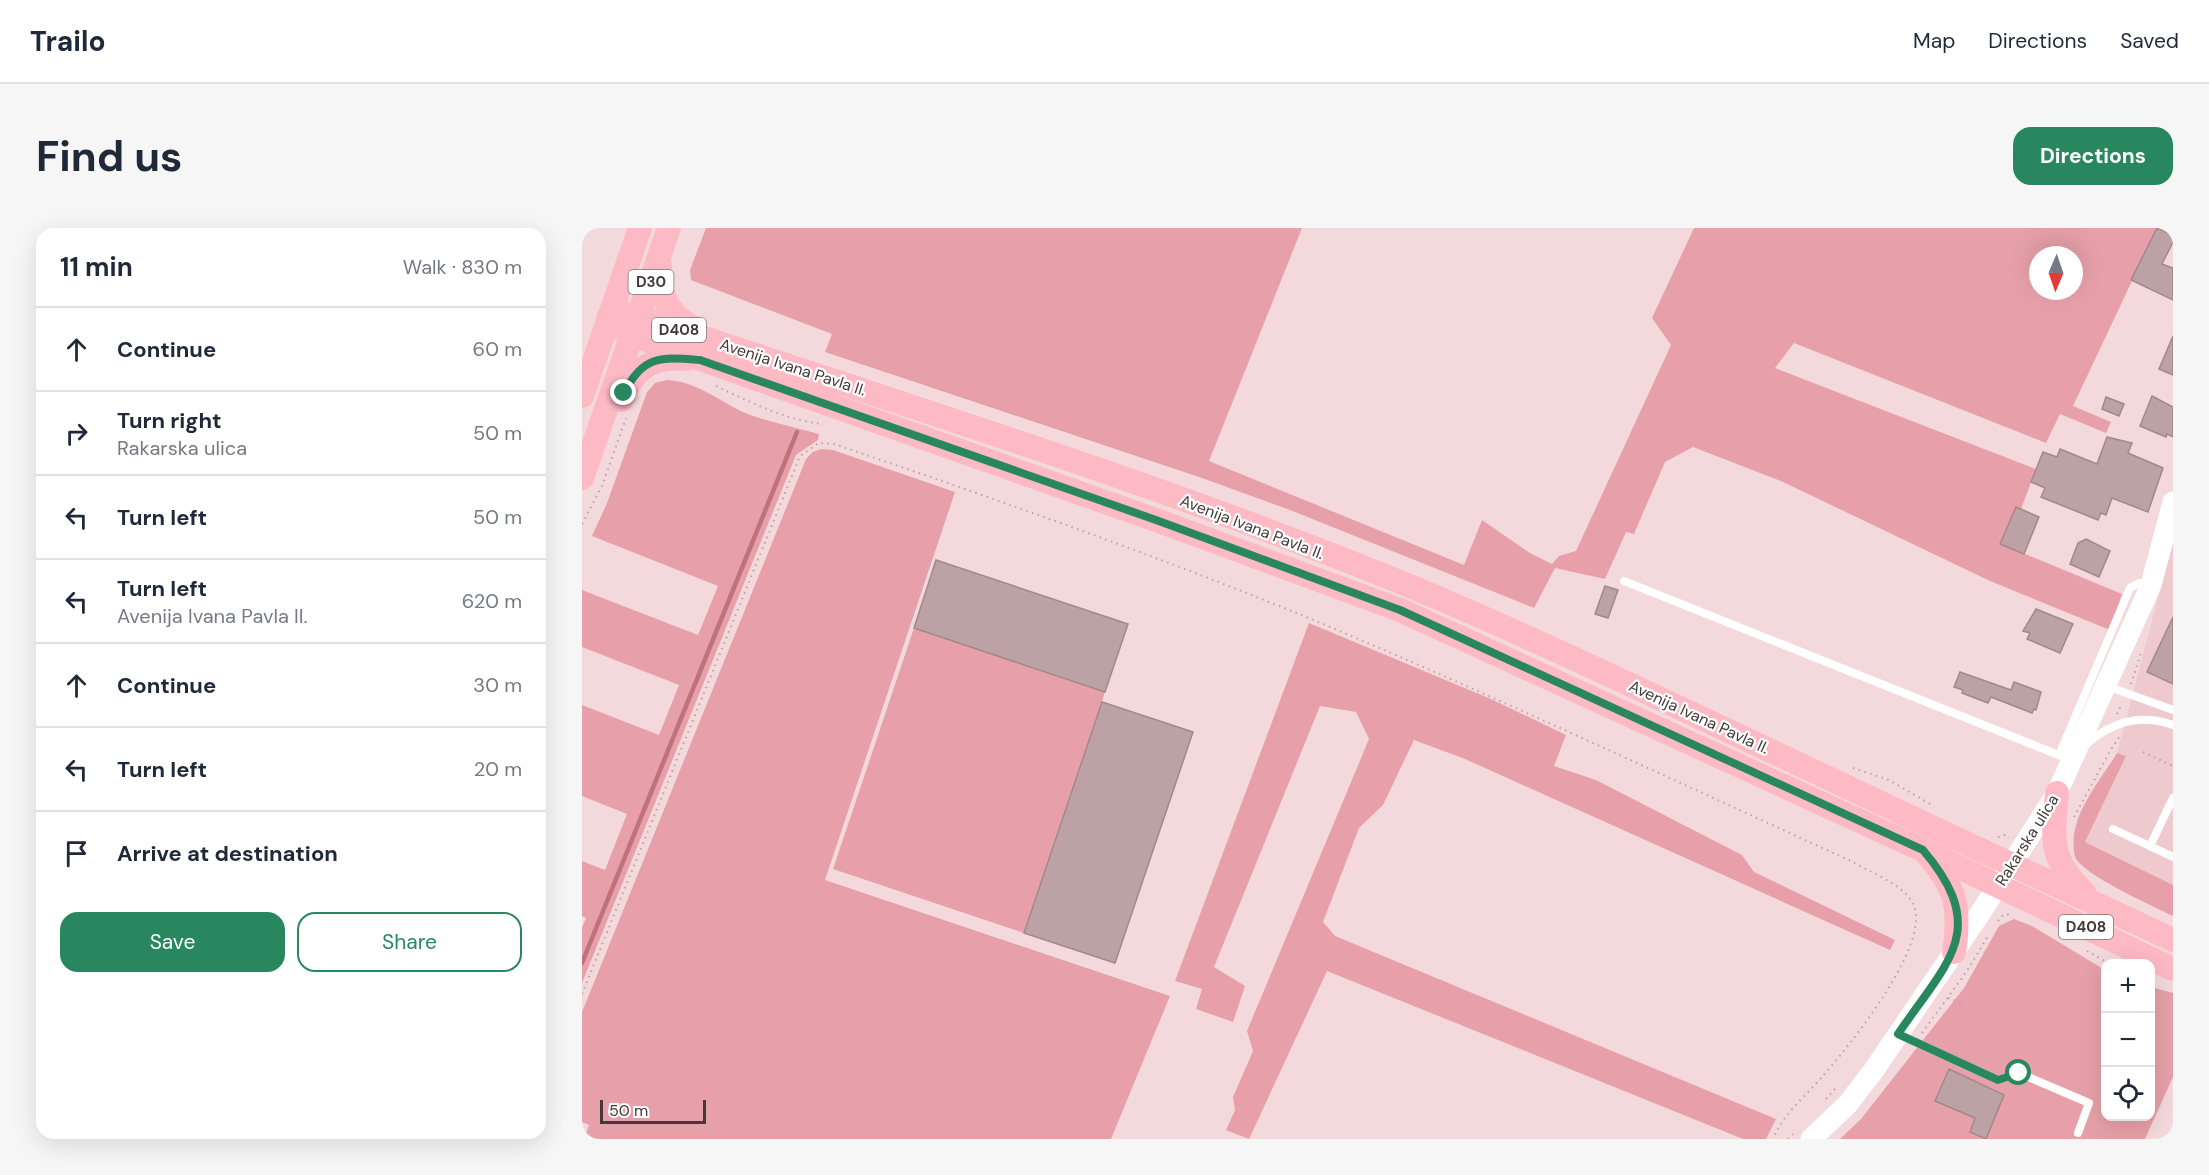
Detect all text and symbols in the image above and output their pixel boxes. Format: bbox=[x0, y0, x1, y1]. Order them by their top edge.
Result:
text: Trailo bbox=[30, 23, 106, 60]
text: Map bbox=[1913, 27, 1955, 55]
text: Directions bbox=[1988, 27, 2087, 55]
text: Saved bbox=[2120, 27, 2179, 55]
button: Directions bbox=[2013, 127, 2173, 185]
text: Find us bbox=[36, 129, 182, 184]
north arrow bbox=[2029, 246, 2083, 300]
text: 11 min bbox=[60, 250, 133, 284]
text: Walk · 830 m bbox=[403, 254, 522, 280]
road number: D30 bbox=[628, 270, 674, 294]
road number: D408 bbox=[652, 318, 706, 342]
icon: ahead bbox=[60, 333, 93, 366]
street label: Avenija Ivana Pavla II. bbox=[717, 333, 869, 401]
text: Continue bbox=[117, 335, 216, 364]
text: 60 m bbox=[473, 336, 522, 362]
route end bbox=[610, 379, 636, 405]
text: Turn right bbox=[117, 406, 222, 435]
icon: right bbox=[60, 417, 93, 450]
text: 50 m bbox=[473, 420, 522, 446]
text: Rakarska ulica bbox=[117, 435, 247, 461]
street label: Avenija Ivana Pavla II. bbox=[1177, 490, 1327, 564]
icon: left bbox=[60, 501, 93, 534]
text: Turn left bbox=[117, 503, 207, 532]
text: 50 m bbox=[473, 504, 522, 530]
text: Turn left bbox=[117, 574, 207, 603]
icon: left bbox=[60, 585, 93, 618]
text: 620 m bbox=[462, 588, 522, 614]
text: Avenija Ivana Pavla II. bbox=[117, 603, 307, 629]
icon: ahead bbox=[60, 669, 93, 702]
text: Continue bbox=[117, 671, 216, 700]
text: 30 m bbox=[473, 672, 522, 698]
street label: Avenija Ivana Pavla II. bbox=[1626, 675, 1772, 759]
icon: left bbox=[60, 753, 93, 786]
text: Turn left bbox=[117, 755, 207, 784]
text: 20 m bbox=[474, 756, 522, 782]
street label: Rakarska ulica bbox=[1991, 790, 2063, 890]
icon: arrive bbox=[60, 837, 93, 870]
text: Arrive at destination bbox=[117, 839, 338, 868]
button: Save bbox=[60, 912, 285, 972]
button: Share bbox=[297, 912, 522, 972]
road number: D408 bbox=[2059, 915, 2113, 939]
map controls bbox=[2101, 959, 2155, 1121]
button: + bbox=[2101, 959, 2155, 1013]
button: − bbox=[2101, 1013, 2155, 1067]
route start bbox=[2005, 1059, 2031, 1085]
button: locate bbox=[2101, 1067, 2155, 1121]
scale bar bbox=[600, 1097, 706, 1124]
text: 50 m bbox=[609, 1100, 648, 1121]

